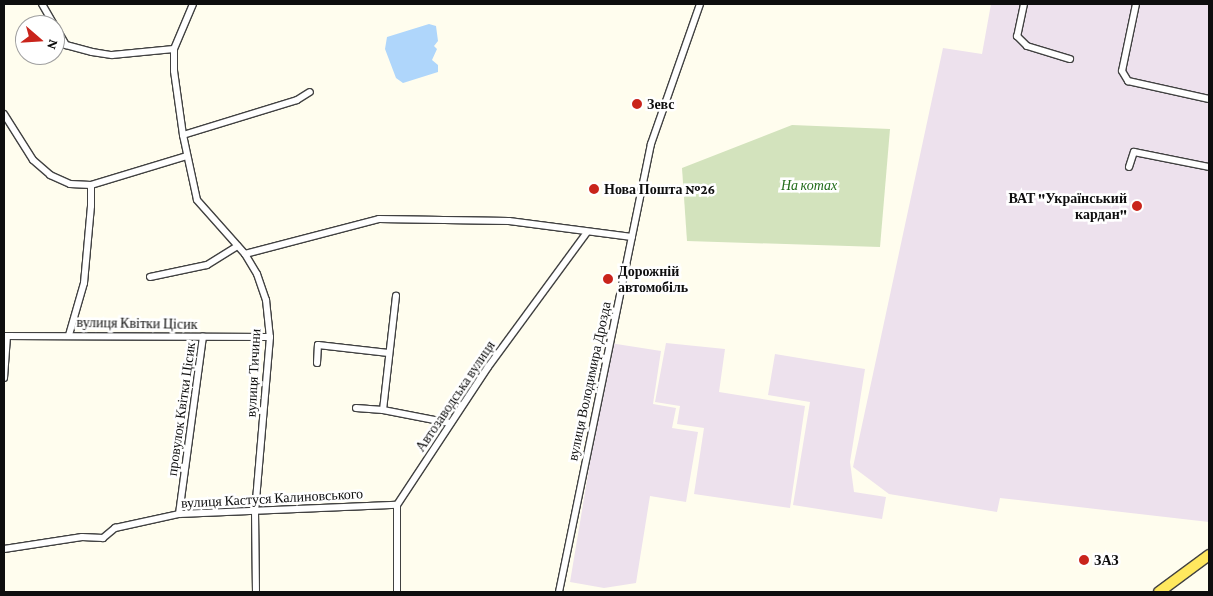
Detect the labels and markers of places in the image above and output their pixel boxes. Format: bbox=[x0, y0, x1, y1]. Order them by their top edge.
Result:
place label: Зевс bbox=[647, 96, 675, 112]
marker: Зевс bbox=[631, 98, 643, 110]
place label: Нова Пошта №26 bbox=[604, 181, 715, 197]
marker: Нова Пошта №26 bbox=[588, 183, 600, 195]
place label: ВАТ "Український кардан" bbox=[1009, 190, 1127, 222]
marker: ВАТ "Український кардан" bbox=[1131, 200, 1143, 212]
place label: Дорожній автомобіль bbox=[618, 263, 688, 296]
marker: Дорожній автомобіль bbox=[602, 273, 614, 285]
place label: ЗАЗ bbox=[1094, 552, 1119, 568]
marker: ЗАЗ bbox=[1078, 554, 1090, 566]

